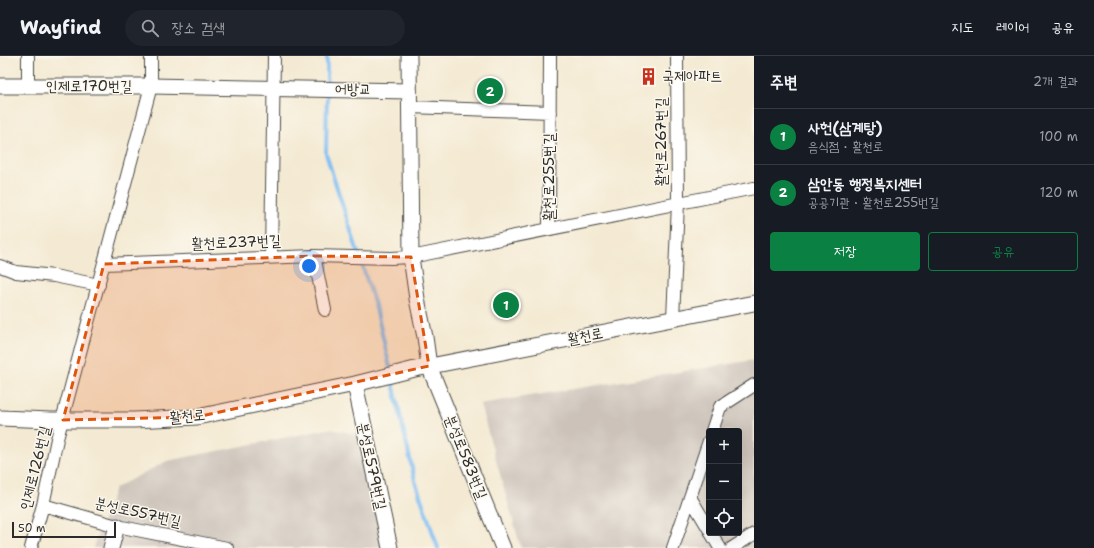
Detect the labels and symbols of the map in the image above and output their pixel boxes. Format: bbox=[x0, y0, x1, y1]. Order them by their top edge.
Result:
building icon: 국제아파트 bbox=[639, 66, 659, 86]
place label: 국제아파트 bbox=[662, 66, 722, 86]
street label: 인제로170번길 bbox=[46, 76, 132, 96]
pin: 2 bbox=[477, 76, 503, 106]
street label: 어방교 bbox=[335, 79, 371, 99]
street label: 활천로267번길 bbox=[651, 97, 671, 187]
street label: 활천로255번길 bbox=[539, 133, 559, 221]
street label: 활천로237번길 bbox=[191, 230, 281, 254]
your location bbox=[299, 256, 319, 276]
pin: 1 bbox=[493, 290, 519, 320]
street label: 활천로 bbox=[565, 323, 605, 349]
street label: 활천로 bbox=[168, 404, 206, 428]
street label: 분성로583번길 bbox=[440, 412, 492, 502]
street label: 분성로579번길 bbox=[353, 420, 391, 512]
street label: 인제로126번길 bbox=[15, 424, 55, 512]
street label: 분성로557번길 bbox=[93, 492, 183, 532]
scale bar bbox=[12, 520, 116, 539]

